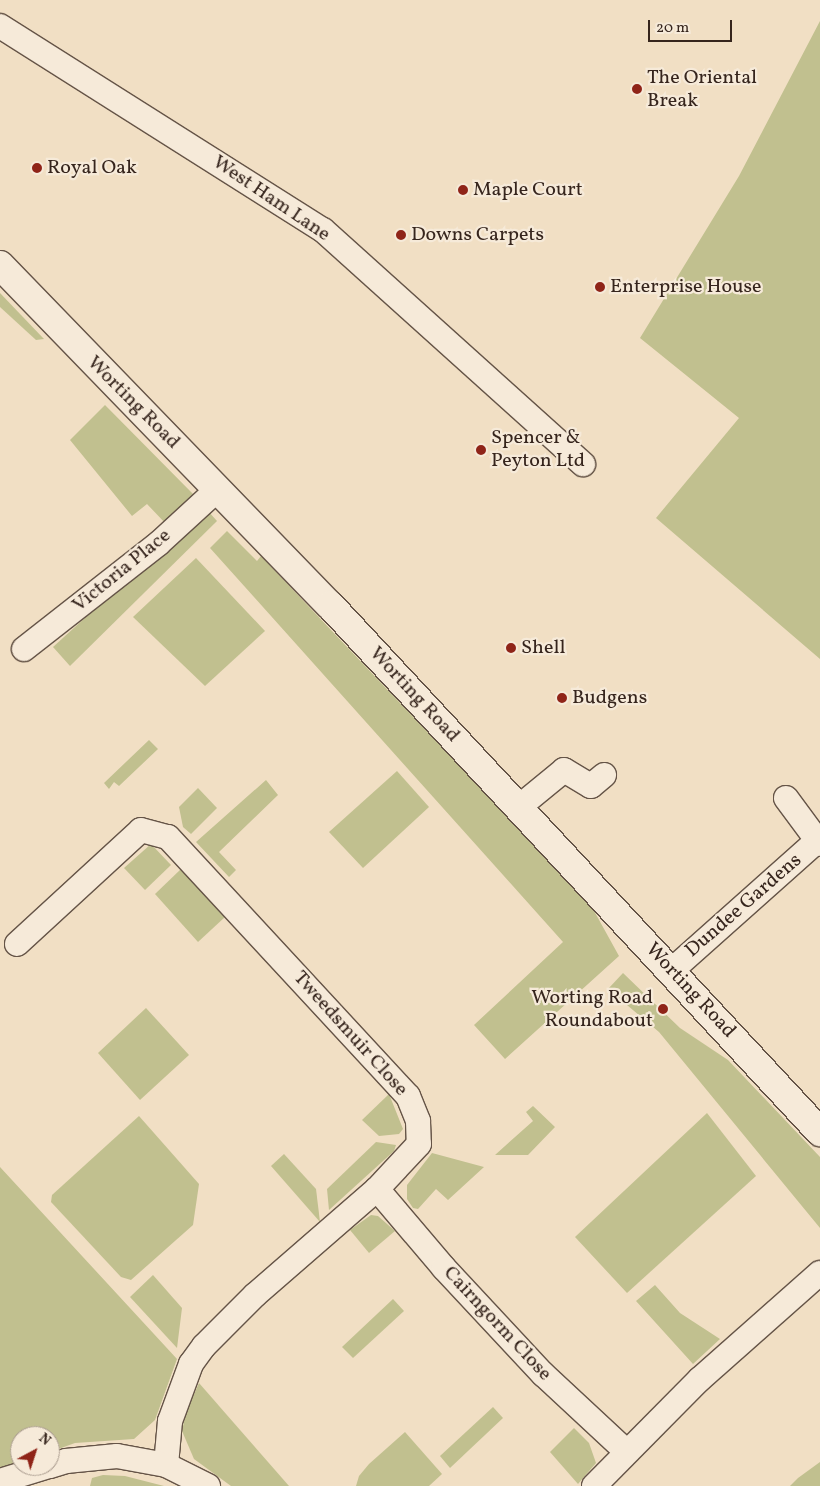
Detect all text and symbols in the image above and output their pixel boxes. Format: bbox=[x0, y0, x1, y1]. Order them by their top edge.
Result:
scale bar bbox=[650, 10, 734, 42]
text: 20 m bbox=[656, 18, 689, 39]
place label: The Oriental Break bbox=[647, 66, 757, 113]
marker: The Oriental Break bbox=[631, 83, 643, 95]
street label: West Ham Lane bbox=[208, 151, 334, 247]
place label: Royal Oak bbox=[47, 156, 137, 180]
marker: Royal Oak bbox=[31, 162, 43, 174]
place label: Maple Court bbox=[473, 178, 583, 202]
marker: Maple Court bbox=[457, 184, 469, 196]
place label: Downs Carpets bbox=[411, 223, 544, 247]
marker: Downs Carpets bbox=[395, 229, 407, 241]
place label: Enterprise House bbox=[610, 275, 762, 299]
marker: Enterprise House bbox=[594, 281, 606, 293]
street label: Worting Road bbox=[81, 351, 185, 455]
place label: Spencer & Peyton Ltd bbox=[491, 426, 585, 473]
marker: Spencer & Peyton Ltd bbox=[475, 444, 487, 456]
street label: Victoria Place bbox=[68, 524, 176, 618]
place label: Shell bbox=[521, 636, 565, 660]
street label: Worting Road bbox=[364, 642, 464, 748]
marker: Shell bbox=[505, 642, 517, 654]
place label: Budgens bbox=[572, 686, 647, 710]
marker: Budgens bbox=[556, 692, 568, 704]
street label: Dundee Gardens bbox=[681, 849, 807, 963]
street label: Worting Road bbox=[640, 938, 740, 1044]
street label: Tweedsmuir Close bbox=[288, 967, 412, 1101]
place label: Worting Road Roundabout bbox=[531, 986, 653, 1033]
marker: Worting Road Roundabout bbox=[657, 1003, 669, 1015]
street label: Cairngorm Close bbox=[438, 1262, 556, 1386]
north arrow bbox=[10, 1426, 60, 1476]
text: N bbox=[34, 1429, 54, 1450]

